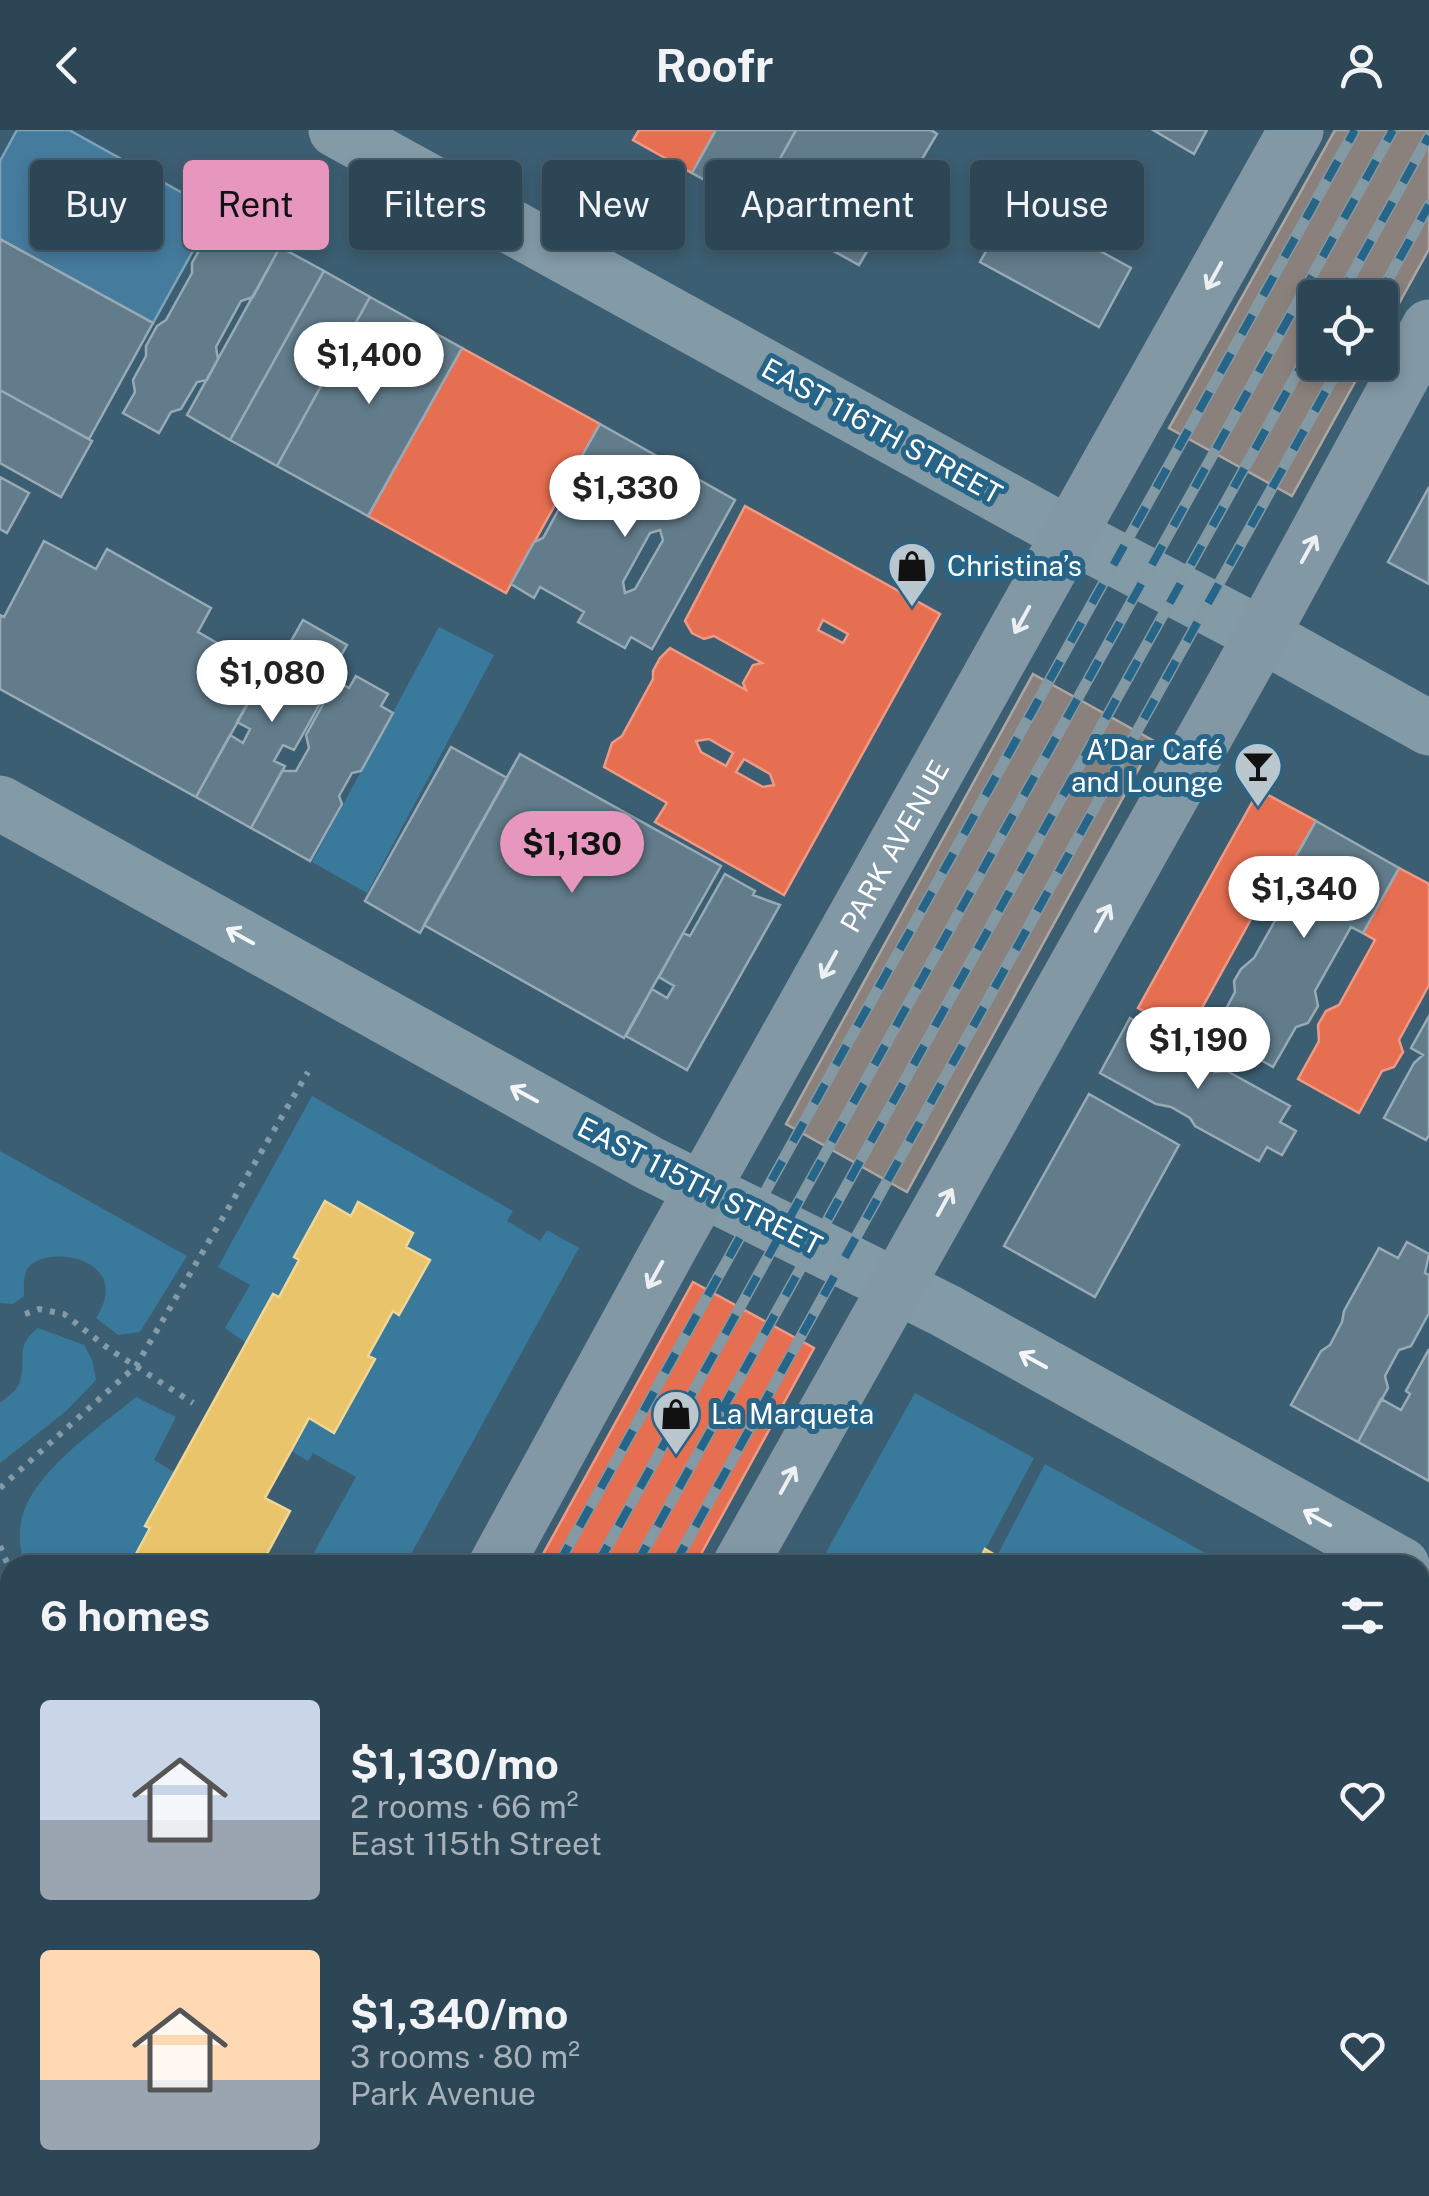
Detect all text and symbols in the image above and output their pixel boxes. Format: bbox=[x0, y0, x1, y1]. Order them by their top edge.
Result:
icon: back bbox=[40, 38, 95, 93]
icon: person bbox=[1334, 38, 1389, 93]
text: Roofr bbox=[655, 39, 774, 92]
chip: Buy bbox=[30, 160, 163, 250]
chip: Rent bbox=[183, 160, 329, 250]
chip: Filters bbox=[349, 160, 522, 250]
chip: New bbox=[542, 160, 685, 250]
chip: Apartment bbox=[705, 160, 950, 250]
chip: House bbox=[970, 160, 1144, 250]
one-way arrow bbox=[1204, 262, 1224, 290]
map controls bbox=[1298, 280, 1398, 380]
button: locate bbox=[1298, 280, 1398, 380]
pin: $1,400 bbox=[288, 322, 450, 407]
text: $1,400 bbox=[316, 336, 422, 373]
street label: EAST 116TH STREET bbox=[756, 351, 1008, 510]
pin: $1,330 bbox=[544, 455, 706, 540]
text: $1,330 bbox=[571, 469, 679, 506]
one-way arrow bbox=[1299, 535, 1319, 564]
shop icon: Christina’s bbox=[886, 540, 938, 608]
place label: Christina’s bbox=[947, 549, 1082, 582]
one-way arrow bbox=[1011, 605, 1031, 634]
pin: $1,080 bbox=[191, 640, 353, 725]
text: $1,080 bbox=[219, 654, 325, 691]
place label: A’Dar Café and Lounge bbox=[1071, 733, 1223, 798]
bar icon: A’Dar Café and Lounge bbox=[1232, 740, 1284, 808]
street label: PARK AVENUE bbox=[833, 754, 956, 938]
pin: $1,130 bbox=[491, 811, 653, 896]
text: $1,130 bbox=[522, 825, 622, 862]
pin: $1,340 bbox=[1223, 856, 1385, 941]
text: $1,340 bbox=[1250, 870, 1358, 907]
one-way arrow bbox=[1094, 904, 1114, 934]
one-way arrow bbox=[225, 926, 255, 946]
one-way arrow bbox=[819, 949, 839, 979]
pin: $1,190 bbox=[1117, 1007, 1279, 1092]
text: $1,190 bbox=[1148, 1021, 1248, 1058]
one-way arrow bbox=[509, 1083, 539, 1103]
street label: EAST 115TH STREET bbox=[573, 1110, 828, 1262]
one-way arrow bbox=[935, 1188, 955, 1217]
one-way arrow bbox=[644, 1260, 664, 1289]
one-way arrow bbox=[1019, 1349, 1048, 1369]
shop icon: La Marqueta bbox=[650, 1388, 702, 1456]
place label: La Marqueta bbox=[711, 1397, 874, 1430]
one-way arrow bbox=[778, 1466, 798, 1495]
one-way arrow bbox=[1303, 1507, 1332, 1527]
icon: filters bbox=[1335, 1588, 1390, 1643]
text: 6 homes bbox=[40, 1591, 210, 1640]
text: $1,130/mo bbox=[350, 1739, 559, 1788]
icon: home bbox=[120, 1740, 240, 1860]
icon: heart bbox=[1335, 1773, 1390, 1828]
text: 2 rooms · 66 m² bbox=[350, 1788, 578, 1825]
text: East 115th Street bbox=[350, 1825, 602, 1862]
text: $1,340/mo bbox=[350, 1989, 568, 2038]
icon: home bbox=[120, 1990, 240, 2110]
icon: heart bbox=[1335, 2023, 1390, 2078]
text: 3 rooms · 80 m² bbox=[350, 2038, 580, 2075]
text: Park Avenue bbox=[350, 2075, 536, 2112]

